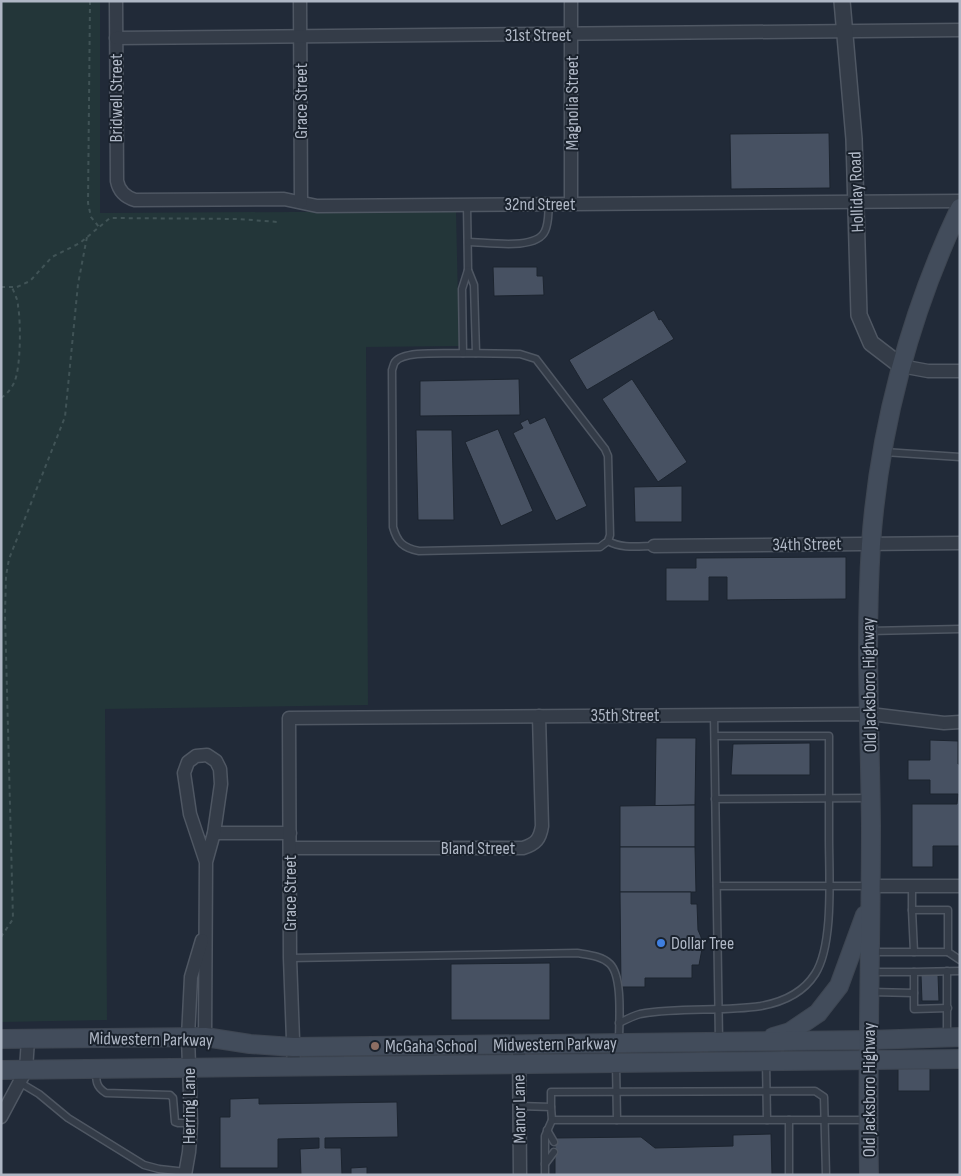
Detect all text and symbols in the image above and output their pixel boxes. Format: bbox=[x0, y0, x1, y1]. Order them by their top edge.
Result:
street label: 31st Street bbox=[505, 25, 572, 46]
street label: Bridwell Street bbox=[106, 53, 127, 142]
street label: Magnolia Street bbox=[562, 55, 583, 150]
street label: Grace Street bbox=[291, 62, 312, 139]
street label: Holliday Road bbox=[845, 151, 868, 233]
street label: 32nd Street bbox=[504, 194, 576, 215]
street label: 34th Street bbox=[772, 533, 842, 556]
street label: Old Jacksboro Highway bbox=[858, 617, 881, 752]
street label: 35th Street bbox=[591, 705, 660, 726]
street label: Bland Street bbox=[441, 838, 516, 859]
street label: Grace Street bbox=[280, 854, 301, 931]
place label: Dollar Tree bbox=[671, 933, 734, 954]
marker: Dollar Tree bbox=[655, 937, 667, 949]
street label: Old Jacksboro Highway bbox=[859, 1023, 880, 1157]
street label: Midwestern Parkway bbox=[89, 1028, 213, 1051]
street label: Midwestern Parkway bbox=[493, 1033, 617, 1056]
place label: McGaha School bbox=[385, 1036, 477, 1057]
marker: McGaha School bbox=[369, 1040, 381, 1052]
street label: Herring Lane bbox=[179, 1068, 200, 1144]
street label: Manor Lane bbox=[508, 1074, 531, 1144]

